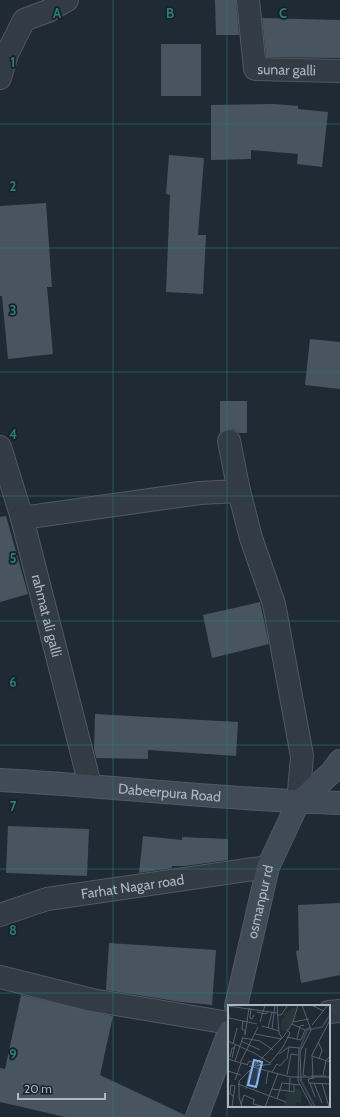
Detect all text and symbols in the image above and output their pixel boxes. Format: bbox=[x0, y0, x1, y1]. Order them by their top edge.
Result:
text: A bbox=[53, 5, 62, 21]
text: B bbox=[166, 5, 174, 21]
text: C bbox=[279, 5, 287, 21]
text: 1 bbox=[11, 54, 15, 70]
street label: sunar galli bbox=[257, 60, 316, 79]
text: 2 bbox=[10, 178, 17, 194]
text: 3 bbox=[9, 302, 17, 318]
text: 4 bbox=[9, 426, 17, 442]
text: 5 bbox=[10, 550, 17, 566]
street label: rahmat ali galli bbox=[28, 572, 66, 659]
text: 6 bbox=[9, 674, 17, 690]
street label: Dabeerpura Road bbox=[117, 779, 222, 806]
text: 7 bbox=[10, 798, 17, 814]
street label: osmanpur rd bbox=[243, 863, 277, 940]
street label: Farhat Nagar road bbox=[80, 870, 185, 903]
text: 8 bbox=[9, 922, 17, 938]
inset map bbox=[228, 1005, 330, 1107]
text: 9 bbox=[9, 1046, 17, 1062]
scale bar bbox=[18, 1075, 105, 1101]
text: 20 m bbox=[24, 1081, 52, 1096]

